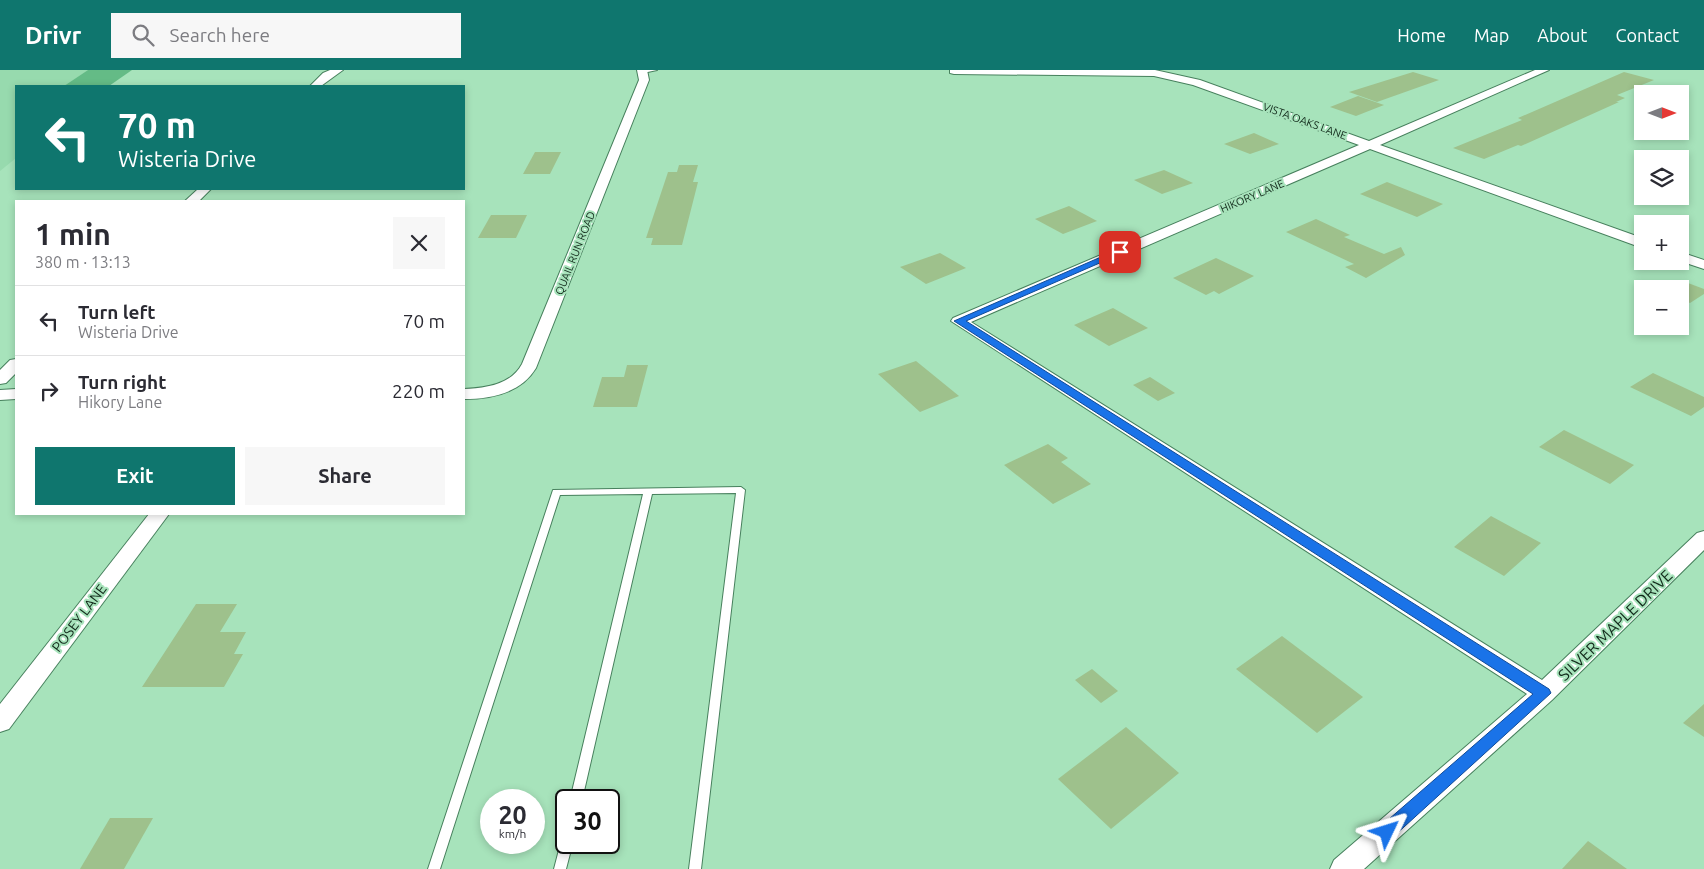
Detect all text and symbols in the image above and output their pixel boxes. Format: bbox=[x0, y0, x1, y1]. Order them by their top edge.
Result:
search box bbox=[111, 13, 461, 58]
icon: search bbox=[129, 21, 157, 49]
text: Drivr bbox=[25, 22, 81, 49]
text: Search here bbox=[169, 24, 270, 46]
text: Home bbox=[1397, 25, 1446, 45]
text: Map bbox=[1474, 25, 1509, 45]
text: About bbox=[1537, 25, 1587, 45]
text: Contact bbox=[1615, 25, 1679, 45]
north arrow bbox=[1634, 85, 1689, 140]
map controls bbox=[1634, 85, 1689, 335]
street label: VISTA OAKS LANE bbox=[1261, 100, 1349, 142]
icon: left bbox=[35, 105, 100, 170]
text: 70 m bbox=[118, 105, 196, 145]
text: Wisteria Drive bbox=[118, 146, 256, 171]
button: layers bbox=[1634, 150, 1689, 205]
street label: HIKORY LANE bbox=[1218, 177, 1286, 215]
street label: QUAIL RUN ROAD bbox=[553, 209, 597, 297]
button: + bbox=[1634, 215, 1689, 270]
text: 1 min bbox=[35, 217, 111, 251]
button: close bbox=[393, 217, 445, 269]
pin bbox=[1099, 231, 1141, 273]
icon: arrive bbox=[1106, 238, 1134, 266]
text: 380 m · 13:13 bbox=[35, 253, 131, 271]
button: − bbox=[1634, 280, 1689, 335]
text: Turn left bbox=[78, 301, 156, 323]
icon: left bbox=[35, 307, 63, 335]
text: 70 m bbox=[403, 310, 445, 332]
text: Wisteria Drive bbox=[78, 323, 179, 341]
text: Turn right bbox=[78, 371, 166, 393]
icon: right bbox=[35, 377, 63, 405]
text: 220 m bbox=[392, 380, 445, 402]
text: Hikory Lane bbox=[78, 393, 162, 411]
button: Exit bbox=[35, 447, 235, 505]
button: Share bbox=[245, 447, 445, 505]
street label: SILVER MAPLE DRIVE bbox=[1554, 566, 1676, 684]
street label: POSEY LANE bbox=[48, 581, 110, 655]
speed limit sign: 30 bbox=[555, 789, 620, 854]
text: 20 bbox=[498, 801, 527, 829]
position arrow bbox=[1360, 805, 1412, 857]
text: km/h bbox=[499, 827, 526, 840]

